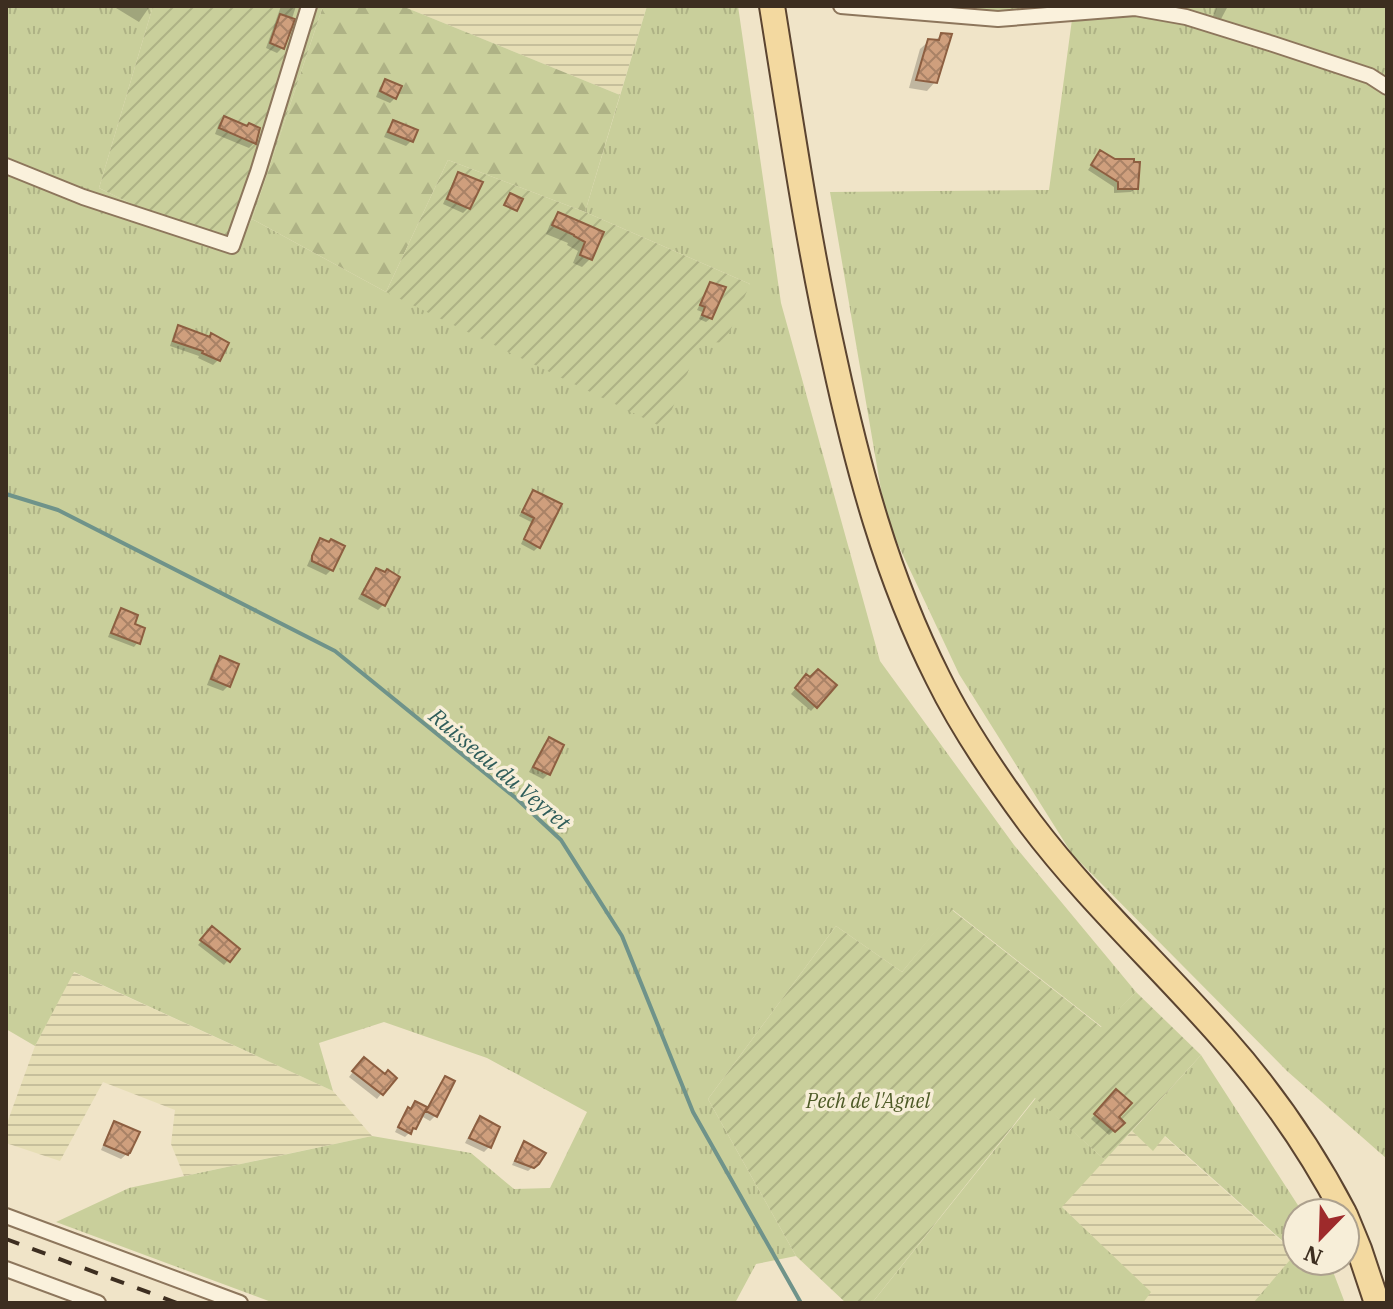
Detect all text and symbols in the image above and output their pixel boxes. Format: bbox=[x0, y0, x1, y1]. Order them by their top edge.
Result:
water label: Ruisseau du Veyret bbox=[423, 700, 578, 837]
park label: Pech de l'Agnel bbox=[805, 1087, 930, 1114]
north arrow bbox=[1281, 1197, 1361, 1277]
text: N bbox=[1299, 1239, 1327, 1273]

